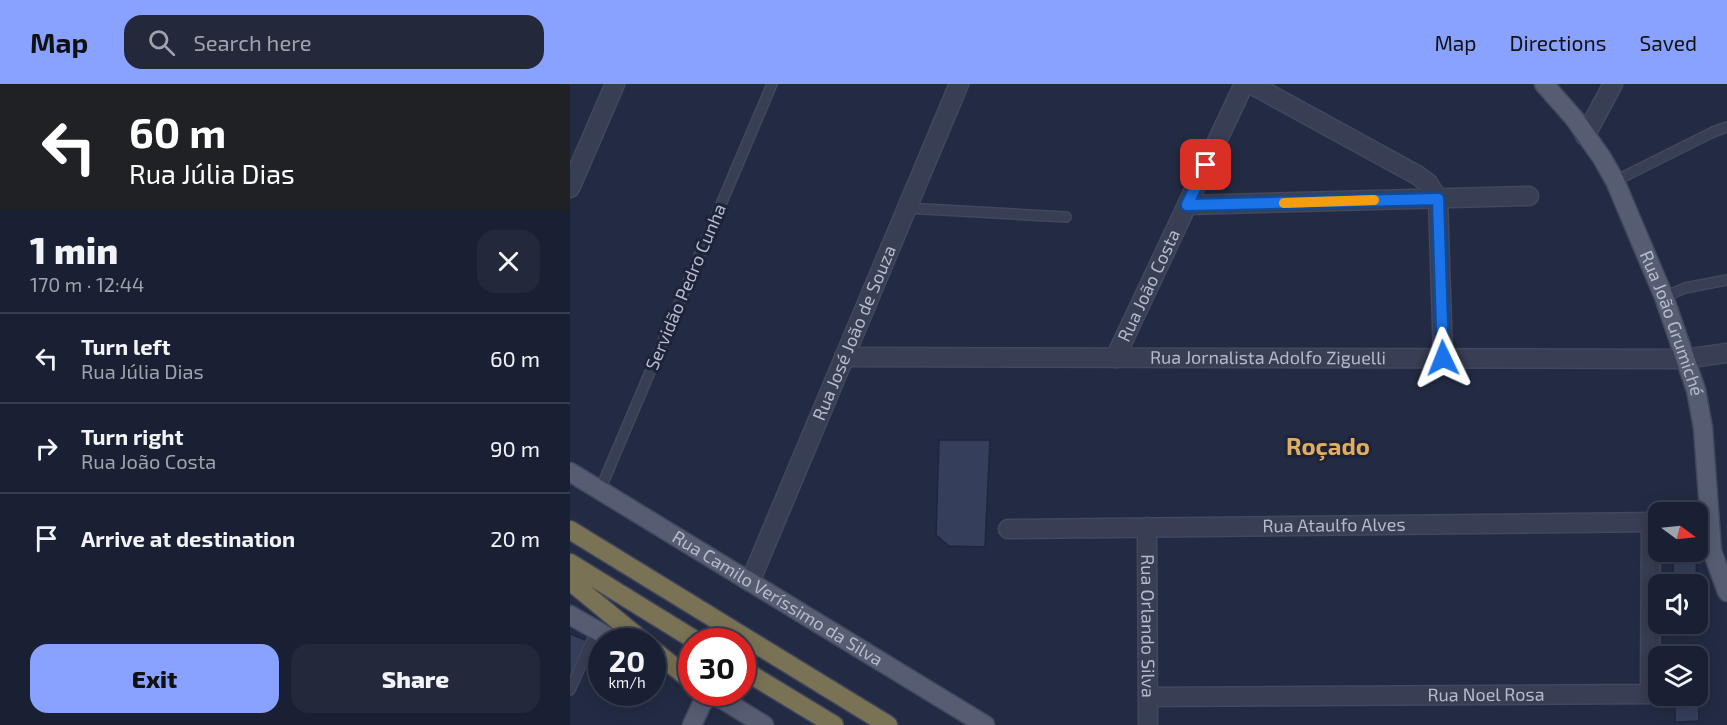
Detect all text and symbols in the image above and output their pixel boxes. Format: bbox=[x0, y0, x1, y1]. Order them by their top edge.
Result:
search box bbox=[124, 15, 544, 69]
text: Map bbox=[30, 25, 88, 59]
icon: search bbox=[145, 26, 178, 59]
text: Search here bbox=[193, 29, 312, 55]
text: Map bbox=[1434, 30, 1477, 55]
text: Directions bbox=[1510, 30, 1606, 55]
text: Saved bbox=[1639, 30, 1697, 55]
text: 60 m bbox=[129, 106, 226, 156]
icon: left bbox=[30, 108, 108, 186]
pin bbox=[1180, 139, 1231, 190]
icon: arrive bbox=[1189, 148, 1222, 181]
text: Rua Júlia Dias bbox=[129, 157, 295, 189]
street label: Servidão Pedro Cunha bbox=[640, 200, 730, 373]
street label: Rua João Costa bbox=[1112, 225, 1184, 345]
text: 1 min bbox=[30, 228, 118, 271]
button: close bbox=[477, 230, 540, 293]
street label: Rua José João de Souza bbox=[807, 242, 900, 424]
street label: Rua João Grumiché bbox=[1636, 247, 1709, 398]
text: 170 m · 12:44 bbox=[30, 272, 144, 296]
position arrow bbox=[1411, 326, 1475, 390]
text: Turn left bbox=[81, 333, 170, 359]
icon: left bbox=[30, 342, 63, 375]
text: 60 m bbox=[490, 345, 540, 371]
street label: Rua Jornalista Adolfo Ziguelli bbox=[1150, 346, 1386, 368]
text: Rua Júlia Dias bbox=[81, 359, 204, 383]
text: Turn right bbox=[81, 423, 183, 449]
district label: Roçado bbox=[1286, 431, 1370, 461]
icon: right bbox=[30, 432, 63, 465]
text: 90 m bbox=[490, 435, 540, 461]
text: Rua João Costa bbox=[81, 449, 216, 473]
north arrow bbox=[1648, 502, 1708, 562]
map controls bbox=[1648, 502, 1708, 706]
street label: Rua Ataulfo Alves bbox=[1262, 513, 1406, 536]
icon: arrive bbox=[30, 522, 63, 555]
text: Arrive at destination bbox=[81, 525, 295, 551]
text: 20 m bbox=[490, 525, 540, 551]
street label: Rua Camilo Veríssimo da Silva bbox=[669, 525, 887, 670]
street label: Rua Orlando Silva bbox=[1137, 554, 1160, 698]
button: sound bbox=[1648, 574, 1708, 634]
speed limit sign: 30 bbox=[678, 628, 756, 706]
text: 20 bbox=[609, 642, 645, 678]
button: Exit bbox=[30, 644, 279, 713]
button: Share bbox=[291, 644, 540, 713]
button: layers bbox=[1648, 646, 1708, 706]
text: km/h bbox=[608, 673, 646, 691]
street label: Rua Noel Rosa bbox=[1427, 683, 1545, 705]

